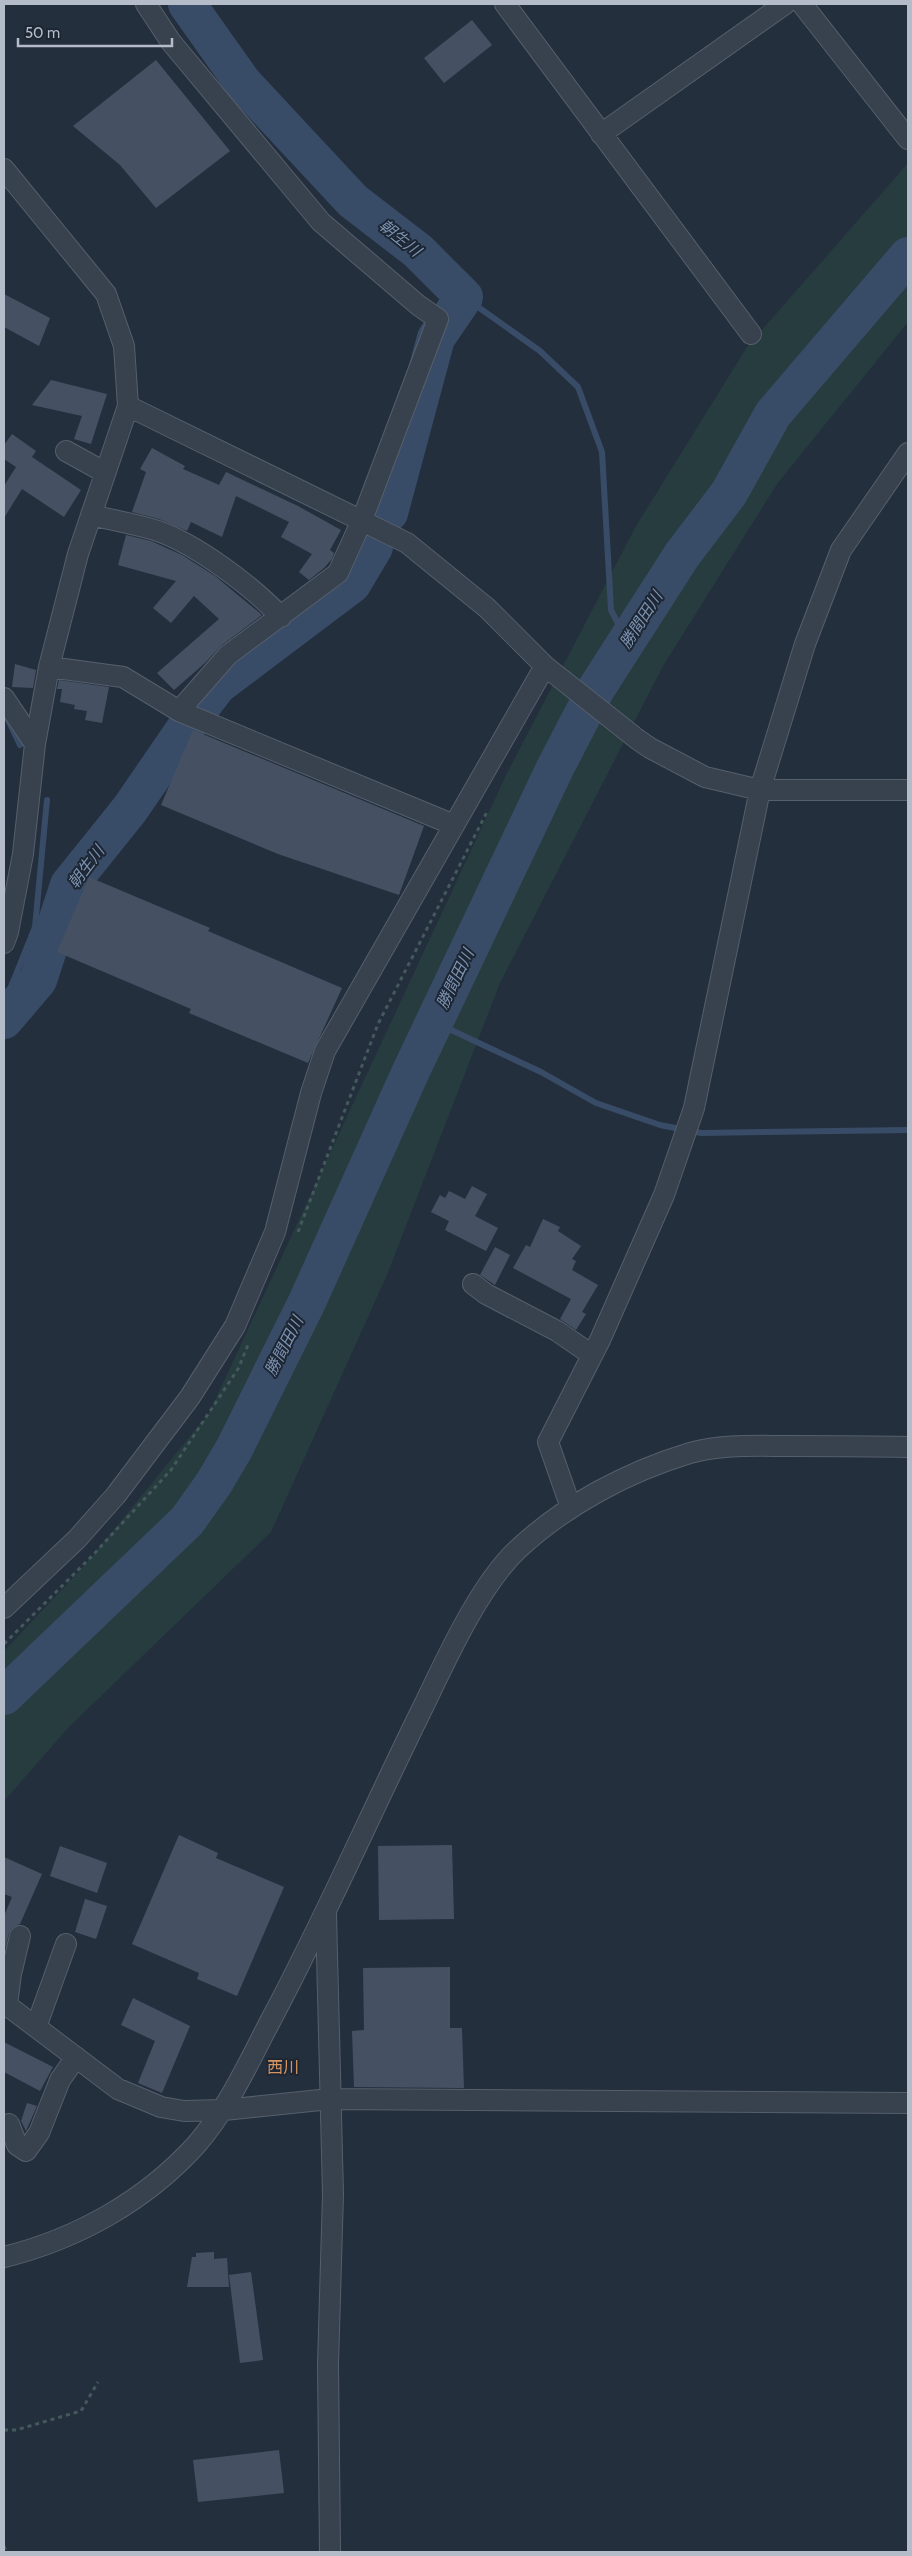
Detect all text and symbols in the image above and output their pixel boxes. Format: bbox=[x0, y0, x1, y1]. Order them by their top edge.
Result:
scale bar bbox=[18, 15, 171, 47]
text: 50 m bbox=[25, 24, 60, 42]
water label: 朝生川 bbox=[375, 216, 426, 262]
water label: 勝間田川 bbox=[616, 586, 667, 652]
water label: 朝生川 bbox=[64, 841, 109, 892]
water label: 勝間田川 bbox=[432, 944, 478, 1012]
water label: 勝間田川 bbox=[261, 1311, 308, 1379]
district label: 西川 bbox=[267, 2058, 299, 2077]

